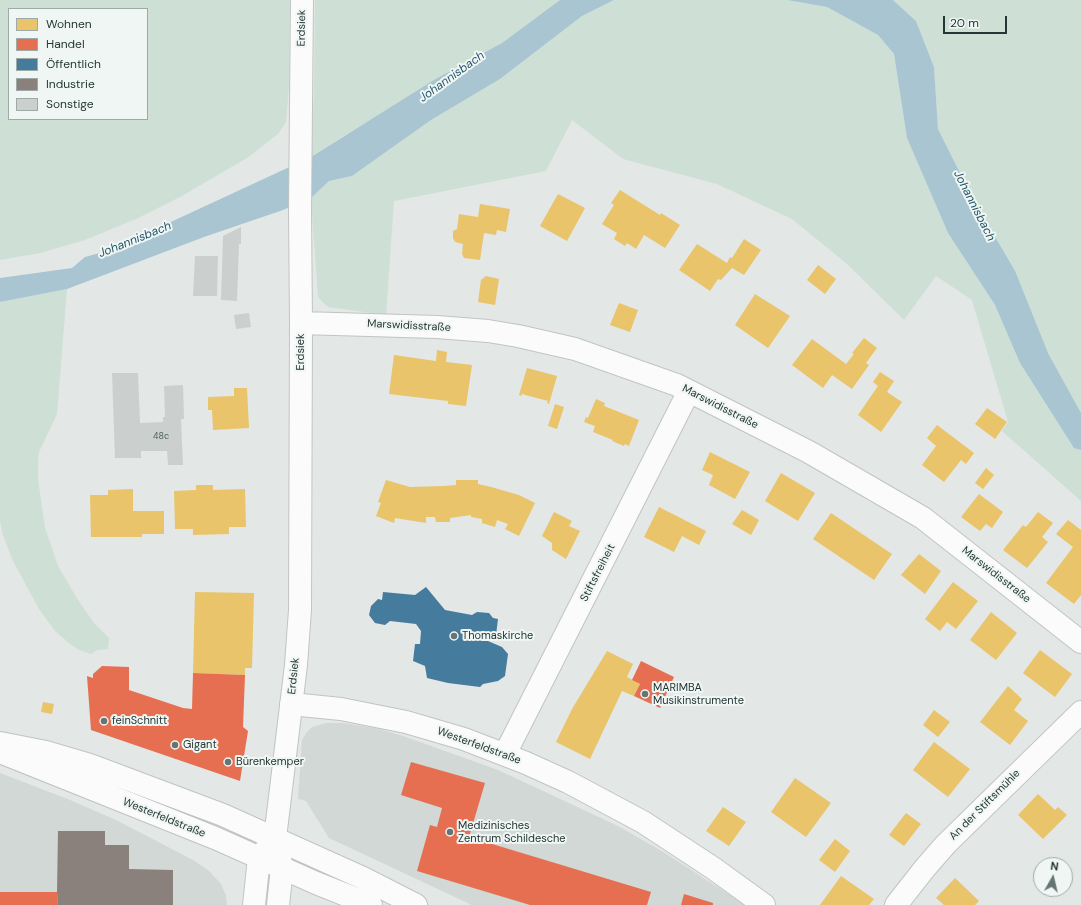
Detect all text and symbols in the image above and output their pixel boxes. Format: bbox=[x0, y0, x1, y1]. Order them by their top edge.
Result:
legend bbox=[8, 8, 148, 120]
scale bar bbox=[945, 8, 1009, 34]
street label: Erdsiek bbox=[295, 9, 309, 47]
text: 20 m bbox=[950, 15, 979, 31]
text: Wohnen bbox=[46, 16, 92, 32]
text: Handel bbox=[46, 36, 85, 52]
water label: Johannisbach bbox=[417, 48, 487, 106]
text: Öffentlich bbox=[46, 56, 101, 72]
text: Industrie bbox=[46, 76, 95, 92]
text: Sonstige bbox=[46, 96, 94, 112]
water label: Johannisbach bbox=[950, 168, 998, 244]
water label: Johannisbach bbox=[97, 219, 173, 261]
street label: Marswidisstraße bbox=[367, 317, 451, 335]
street label: Erdsiek bbox=[294, 334, 308, 370]
street label: Marswidisstraße bbox=[680, 382, 760, 432]
house number: 48c bbox=[153, 432, 169, 442]
street label: Stiftsfreiheit bbox=[578, 542, 618, 604]
street label: Marswidisstraße bbox=[959, 544, 1033, 606]
place label: Thomaskirche bbox=[462, 629, 533, 643]
marker: Thomaskirche bbox=[449, 631, 459, 641]
street label: Erdsiek bbox=[286, 657, 302, 695]
place label: MARIMBA Musikinstrumente bbox=[653, 681, 744, 707]
marker: MARIMBA Musikinstrumente bbox=[640, 689, 650, 699]
place label: feinSchnitt bbox=[112, 714, 167, 728]
marker: feinSchnitt bbox=[99, 716, 109, 726]
street label: Westerfeldstraße bbox=[435, 725, 523, 767]
place label: Gigant bbox=[183, 738, 217, 752]
marker: Gigant bbox=[170, 740, 180, 750]
place label: Bürenkemper bbox=[236, 755, 304, 769]
marker: Bürenkemper bbox=[223, 757, 233, 767]
street label: An der Stiftsmühle bbox=[947, 767, 1023, 843]
street label: Westerfeldstraße bbox=[121, 795, 207, 841]
place label: Medizinisches Zentrum Schildesche bbox=[458, 819, 566, 845]
marker: Medizinisches Zentrum Schildesche bbox=[445, 827, 455, 837]
north arrow bbox=[1033, 857, 1073, 897]
text: N bbox=[1050, 859, 1059, 874]

